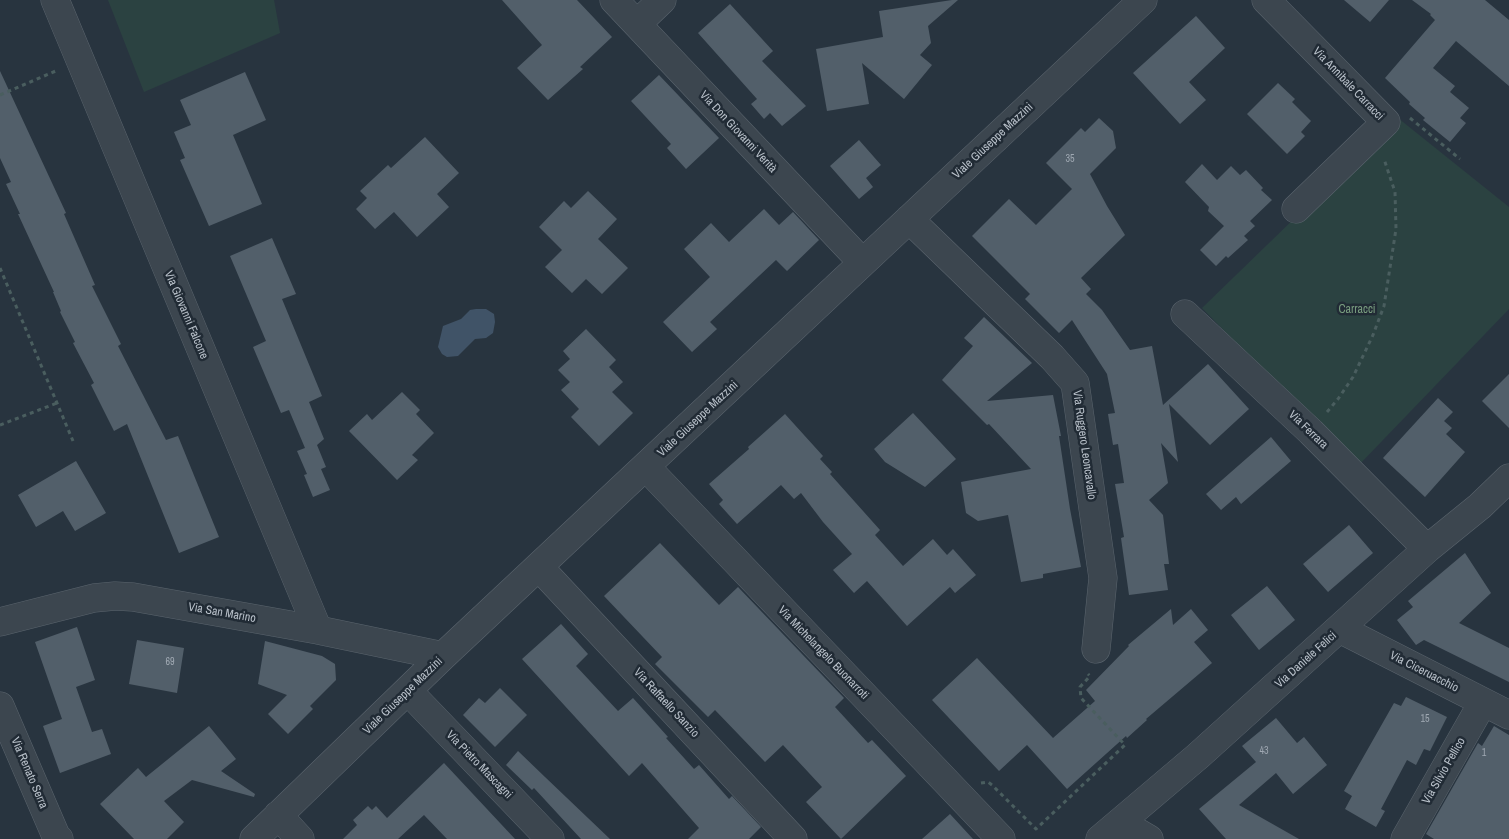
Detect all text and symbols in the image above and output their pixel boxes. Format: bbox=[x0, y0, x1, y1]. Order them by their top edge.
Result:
street label: Via Annibale Carracci bbox=[1309, 44, 1387, 124]
street label: Via Don Giovanni Verità bbox=[696, 88, 780, 176]
street label: Viale Giuseppe Mazzini bbox=[950, 100, 1036, 182]
house number: 35 bbox=[1065, 153, 1075, 165]
street label: Via Giovanni Falcone bbox=[161, 269, 211, 361]
park label: Carracci bbox=[1338, 303, 1376, 317]
street label: Viale Giuseppe Mazzini bbox=[655, 378, 741, 460]
street label: Via Ruggero Leoncavallo bbox=[1069, 389, 1099, 501]
street label: Via Ferrara bbox=[1285, 408, 1331, 452]
street label: Via San Marino bbox=[187, 600, 257, 626]
street label: Via Michelangelo Buonarroti bbox=[775, 603, 871, 703]
street label: Via Daniele Felici bbox=[1272, 629, 1340, 691]
street label: Via Ciceruacchio bbox=[1387, 648, 1461, 696]
street label: Viale Giuseppe Mazzini bbox=[360, 654, 446, 738]
house number: 69 bbox=[165, 656, 175, 668]
street label: Via Raffaello Sanzio bbox=[630, 665, 702, 741]
house number: 15 bbox=[1420, 713, 1430, 725]
street label: Via Pietro Mascagni bbox=[443, 728, 515, 802]
street label: Via Renato Serra bbox=[8, 735, 50, 811]
street label: Via Silvio Pellico bbox=[1419, 735, 1469, 807]
house number: 43 bbox=[1259, 745, 1269, 757]
house number: 1 bbox=[1482, 747, 1486, 759]

